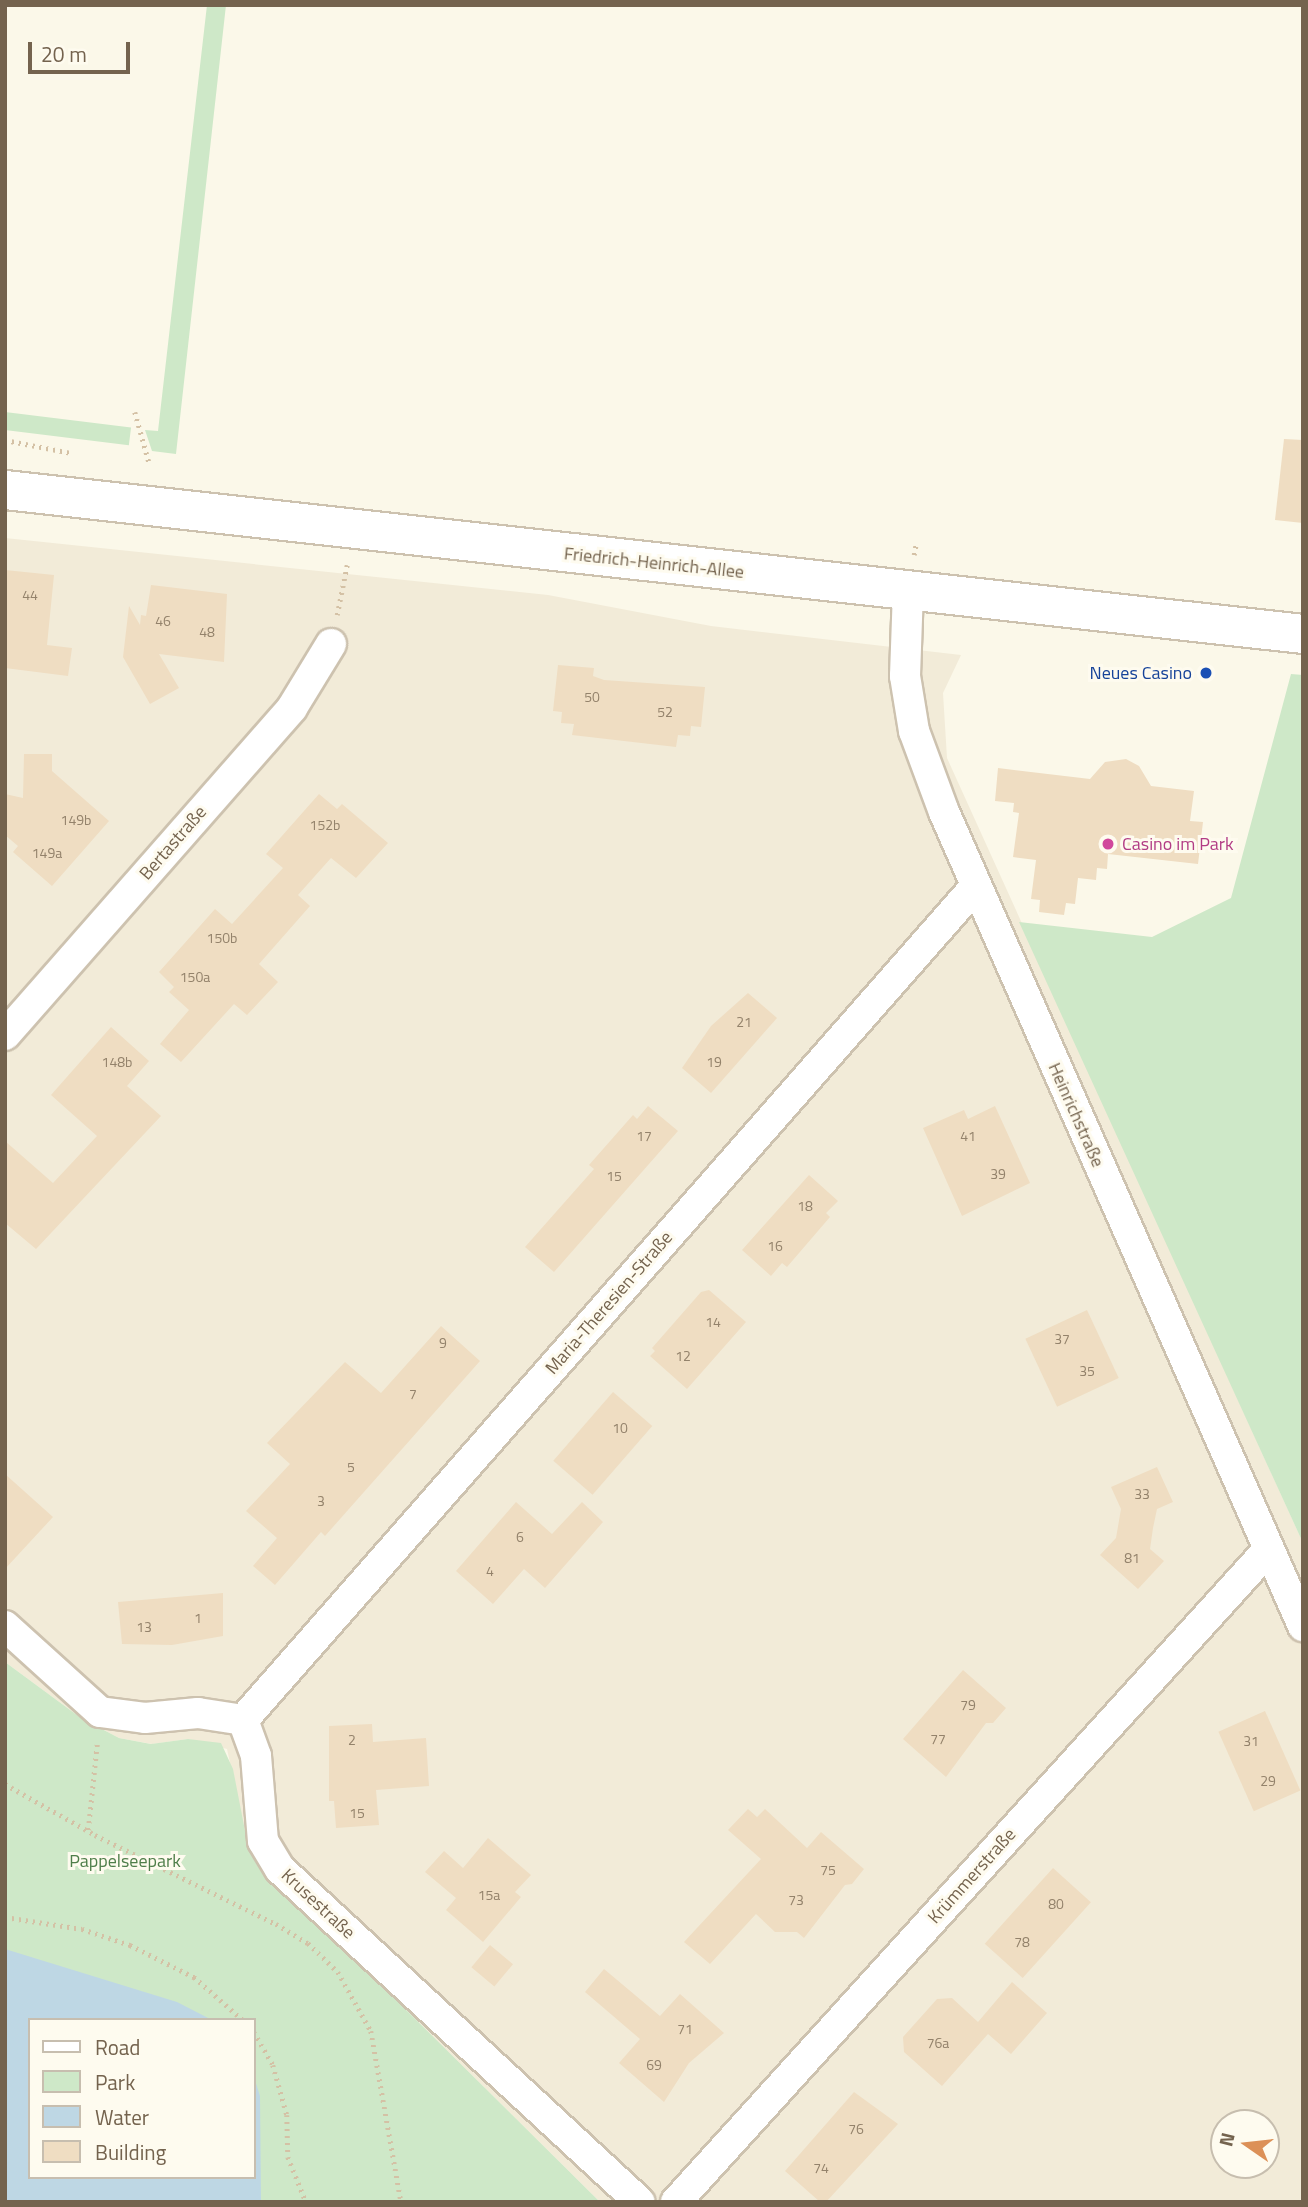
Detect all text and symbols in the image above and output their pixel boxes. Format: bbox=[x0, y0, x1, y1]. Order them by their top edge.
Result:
scale bar bbox=[32, 28, 133, 72]
text: 20 m bbox=[41, 38, 87, 70]
street label: Friedrich-Heinrich-Allee bbox=[563, 543, 745, 583]
house number: 44 bbox=[22, 587, 38, 603]
house number: 46 bbox=[155, 613, 171, 629]
house number: 48 bbox=[199, 624, 215, 640]
place label: Neues Casino bbox=[1090, 662, 1192, 684]
marker: Neues Casino bbox=[1198, 665, 1214, 681]
house number: 50 bbox=[584, 689, 600, 705]
house number: 52 bbox=[657, 704, 673, 720]
street label: Bertastraße bbox=[135, 802, 211, 884]
house number: 149b bbox=[61, 812, 91, 828]
house number: 152b bbox=[310, 817, 340, 833]
place label: Casino im Park bbox=[1122, 833, 1234, 855]
marker: Casino im Park bbox=[1100, 836, 1116, 852]
house number: 149a bbox=[32, 845, 62, 861]
house number: 150b bbox=[207, 930, 237, 946]
house number: 150a bbox=[180, 969, 210, 985]
house number: 21 bbox=[736, 1014, 752, 1030]
house number: 148b bbox=[102, 1054, 132, 1070]
house number: 19 bbox=[706, 1054, 722, 1070]
street label: Heinrichstraße bbox=[1043, 1060, 1109, 1170]
house number: 17 bbox=[636, 1128, 652, 1144]
house number: 41 bbox=[960, 1128, 976, 1144]
house number: 39 bbox=[990, 1166, 1006, 1182]
house number: 15 bbox=[606, 1168, 622, 1184]
house number: 18 bbox=[797, 1198, 813, 1214]
street label: Maria-Theresien-Straße bbox=[541, 1227, 677, 1379]
house number: 16 bbox=[767, 1238, 783, 1254]
house number: 14 bbox=[705, 1314, 721, 1330]
house number: 37 bbox=[1054, 1331, 1070, 1347]
house number: 9 bbox=[439, 1335, 447, 1351]
house number: 12 bbox=[675, 1348, 691, 1364]
house number: 35 bbox=[1079, 1363, 1095, 1379]
house number: 7 bbox=[409, 1386, 417, 1402]
house number: 10 bbox=[612, 1420, 628, 1436]
house number: 5 bbox=[347, 1459, 355, 1475]
house number: 33 bbox=[1134, 1486, 1150, 1502]
house number: 3 bbox=[317, 1493, 325, 1509]
house number: 6 bbox=[516, 1529, 524, 1545]
house number: 81 bbox=[1124, 1550, 1140, 1566]
house number: 4 bbox=[486, 1563, 494, 1579]
house number: 1 bbox=[194, 1610, 202, 1626]
house number: 13 bbox=[136, 1619, 152, 1635]
house number: 79 bbox=[960, 1697, 976, 1713]
house number: 77 bbox=[930, 1731, 946, 1747]
house number: 2 bbox=[348, 1732, 356, 1748]
house number: 31 bbox=[1243, 1733, 1259, 1749]
house number: 29 bbox=[1260, 1773, 1276, 1789]
house number: 15 bbox=[349, 1805, 365, 1821]
street label: Krümmerstraße bbox=[924, 1824, 1020, 1928]
park label: Pappelseepark bbox=[69, 1850, 181, 1872]
house number: 75 bbox=[820, 1862, 836, 1878]
street label: Krusestraße bbox=[277, 1864, 359, 1944]
house number: 15a bbox=[478, 1887, 500, 1903]
house number: 73 bbox=[788, 1892, 804, 1908]
house number: 80 bbox=[1048, 1896, 1064, 1912]
house number: 78 bbox=[1014, 1934, 1030, 1950]
legend bbox=[28, 2018, 256, 2179]
house number: 71 bbox=[677, 2021, 693, 2037]
text: Road bbox=[95, 2031, 140, 2063]
house number: 76a bbox=[927, 2035, 949, 2051]
house number: 69 bbox=[646, 2057, 662, 2073]
text: Park bbox=[95, 2066, 135, 2098]
text: Water bbox=[95, 2101, 149, 2133]
north arrow bbox=[1210, 2109, 1280, 2179]
house number: 76 bbox=[848, 2121, 864, 2137]
text: N bbox=[1210, 2129, 1242, 2149]
text: Building bbox=[95, 2136, 166, 2168]
house number: 74 bbox=[813, 2160, 829, 2176]

